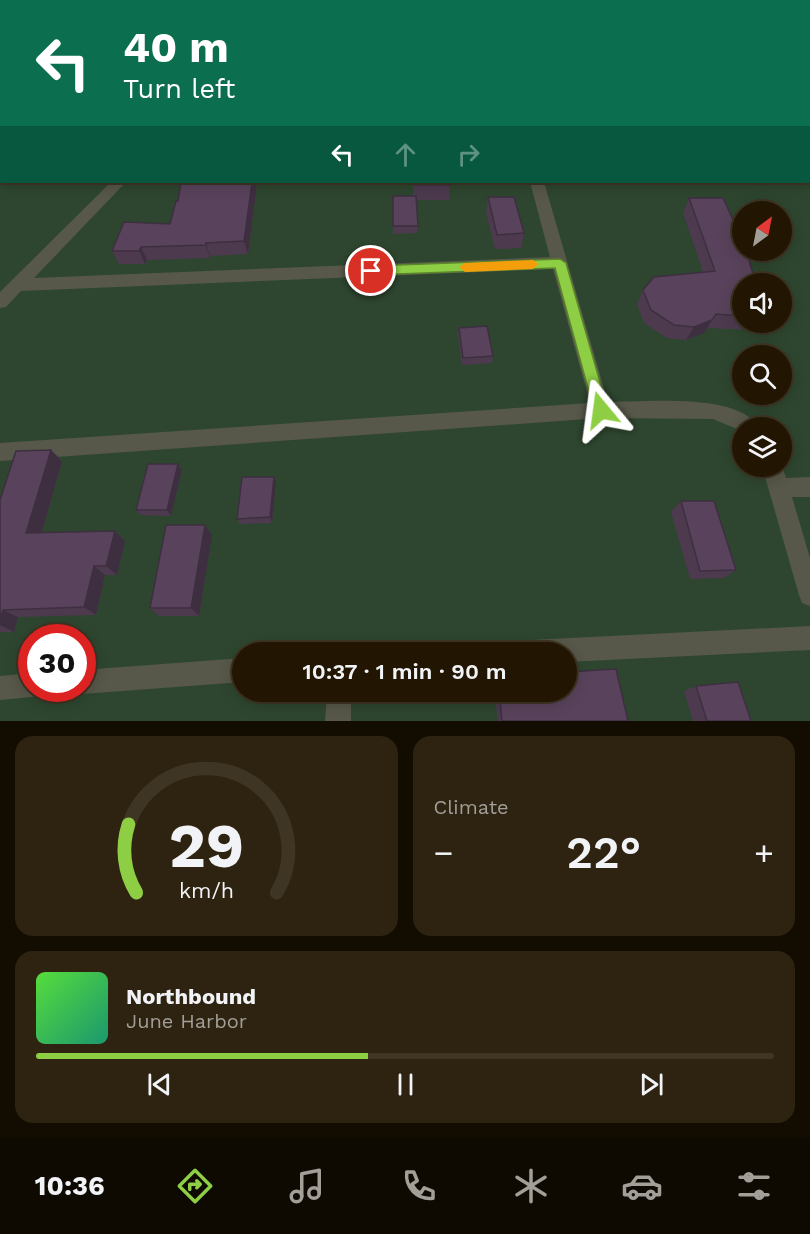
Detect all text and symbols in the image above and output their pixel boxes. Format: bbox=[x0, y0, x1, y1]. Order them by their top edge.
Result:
text: 40 m bbox=[123, 23, 229, 72]
icon: left bbox=[24, 24, 102, 102]
text: Turn left bbox=[123, 73, 235, 105]
icon: left bbox=[326, 138, 359, 171]
icon: ahead bbox=[389, 138, 422, 171]
icon: right bbox=[452, 138, 485, 171]
north arrow bbox=[732, 201, 792, 261]
map controls bbox=[732, 201, 792, 477]
pin bbox=[345, 245, 396, 296]
icon: arrive bbox=[354, 254, 387, 287]
button: sound bbox=[732, 273, 792, 333]
button: search bbox=[732, 345, 792, 405]
position arrow bbox=[569, 378, 633, 442]
button: layers bbox=[732, 417, 792, 477]
speed limit sign: 30 bbox=[18, 624, 96, 702]
text: 10:37 · 1 min · 90 m bbox=[303, 659, 506, 684]
text: Climate bbox=[434, 795, 509, 819]
text: 29 bbox=[168, 809, 244, 882]
text: 22° bbox=[566, 826, 641, 879]
text: − bbox=[434, 833, 453, 872]
text: + bbox=[754, 833, 774, 872]
text: km/h bbox=[179, 878, 234, 903]
text: Northbound bbox=[126, 984, 256, 1009]
text: June Harbor bbox=[126, 1009, 247, 1033]
icon: previous bbox=[143, 1068, 176, 1101]
icon: pause bbox=[389, 1068, 422, 1101]
icon: next bbox=[635, 1068, 668, 1101]
icon: directions bbox=[174, 1165, 216, 1207]
icon: music bbox=[286, 1165, 328, 1207]
icon: phone bbox=[398, 1165, 440, 1207]
icon: climate bbox=[510, 1165, 552, 1207]
icon: car bbox=[621, 1165, 663, 1207]
icon: filters bbox=[733, 1165, 775, 1207]
text: 10:36 bbox=[35, 1170, 105, 1202]

